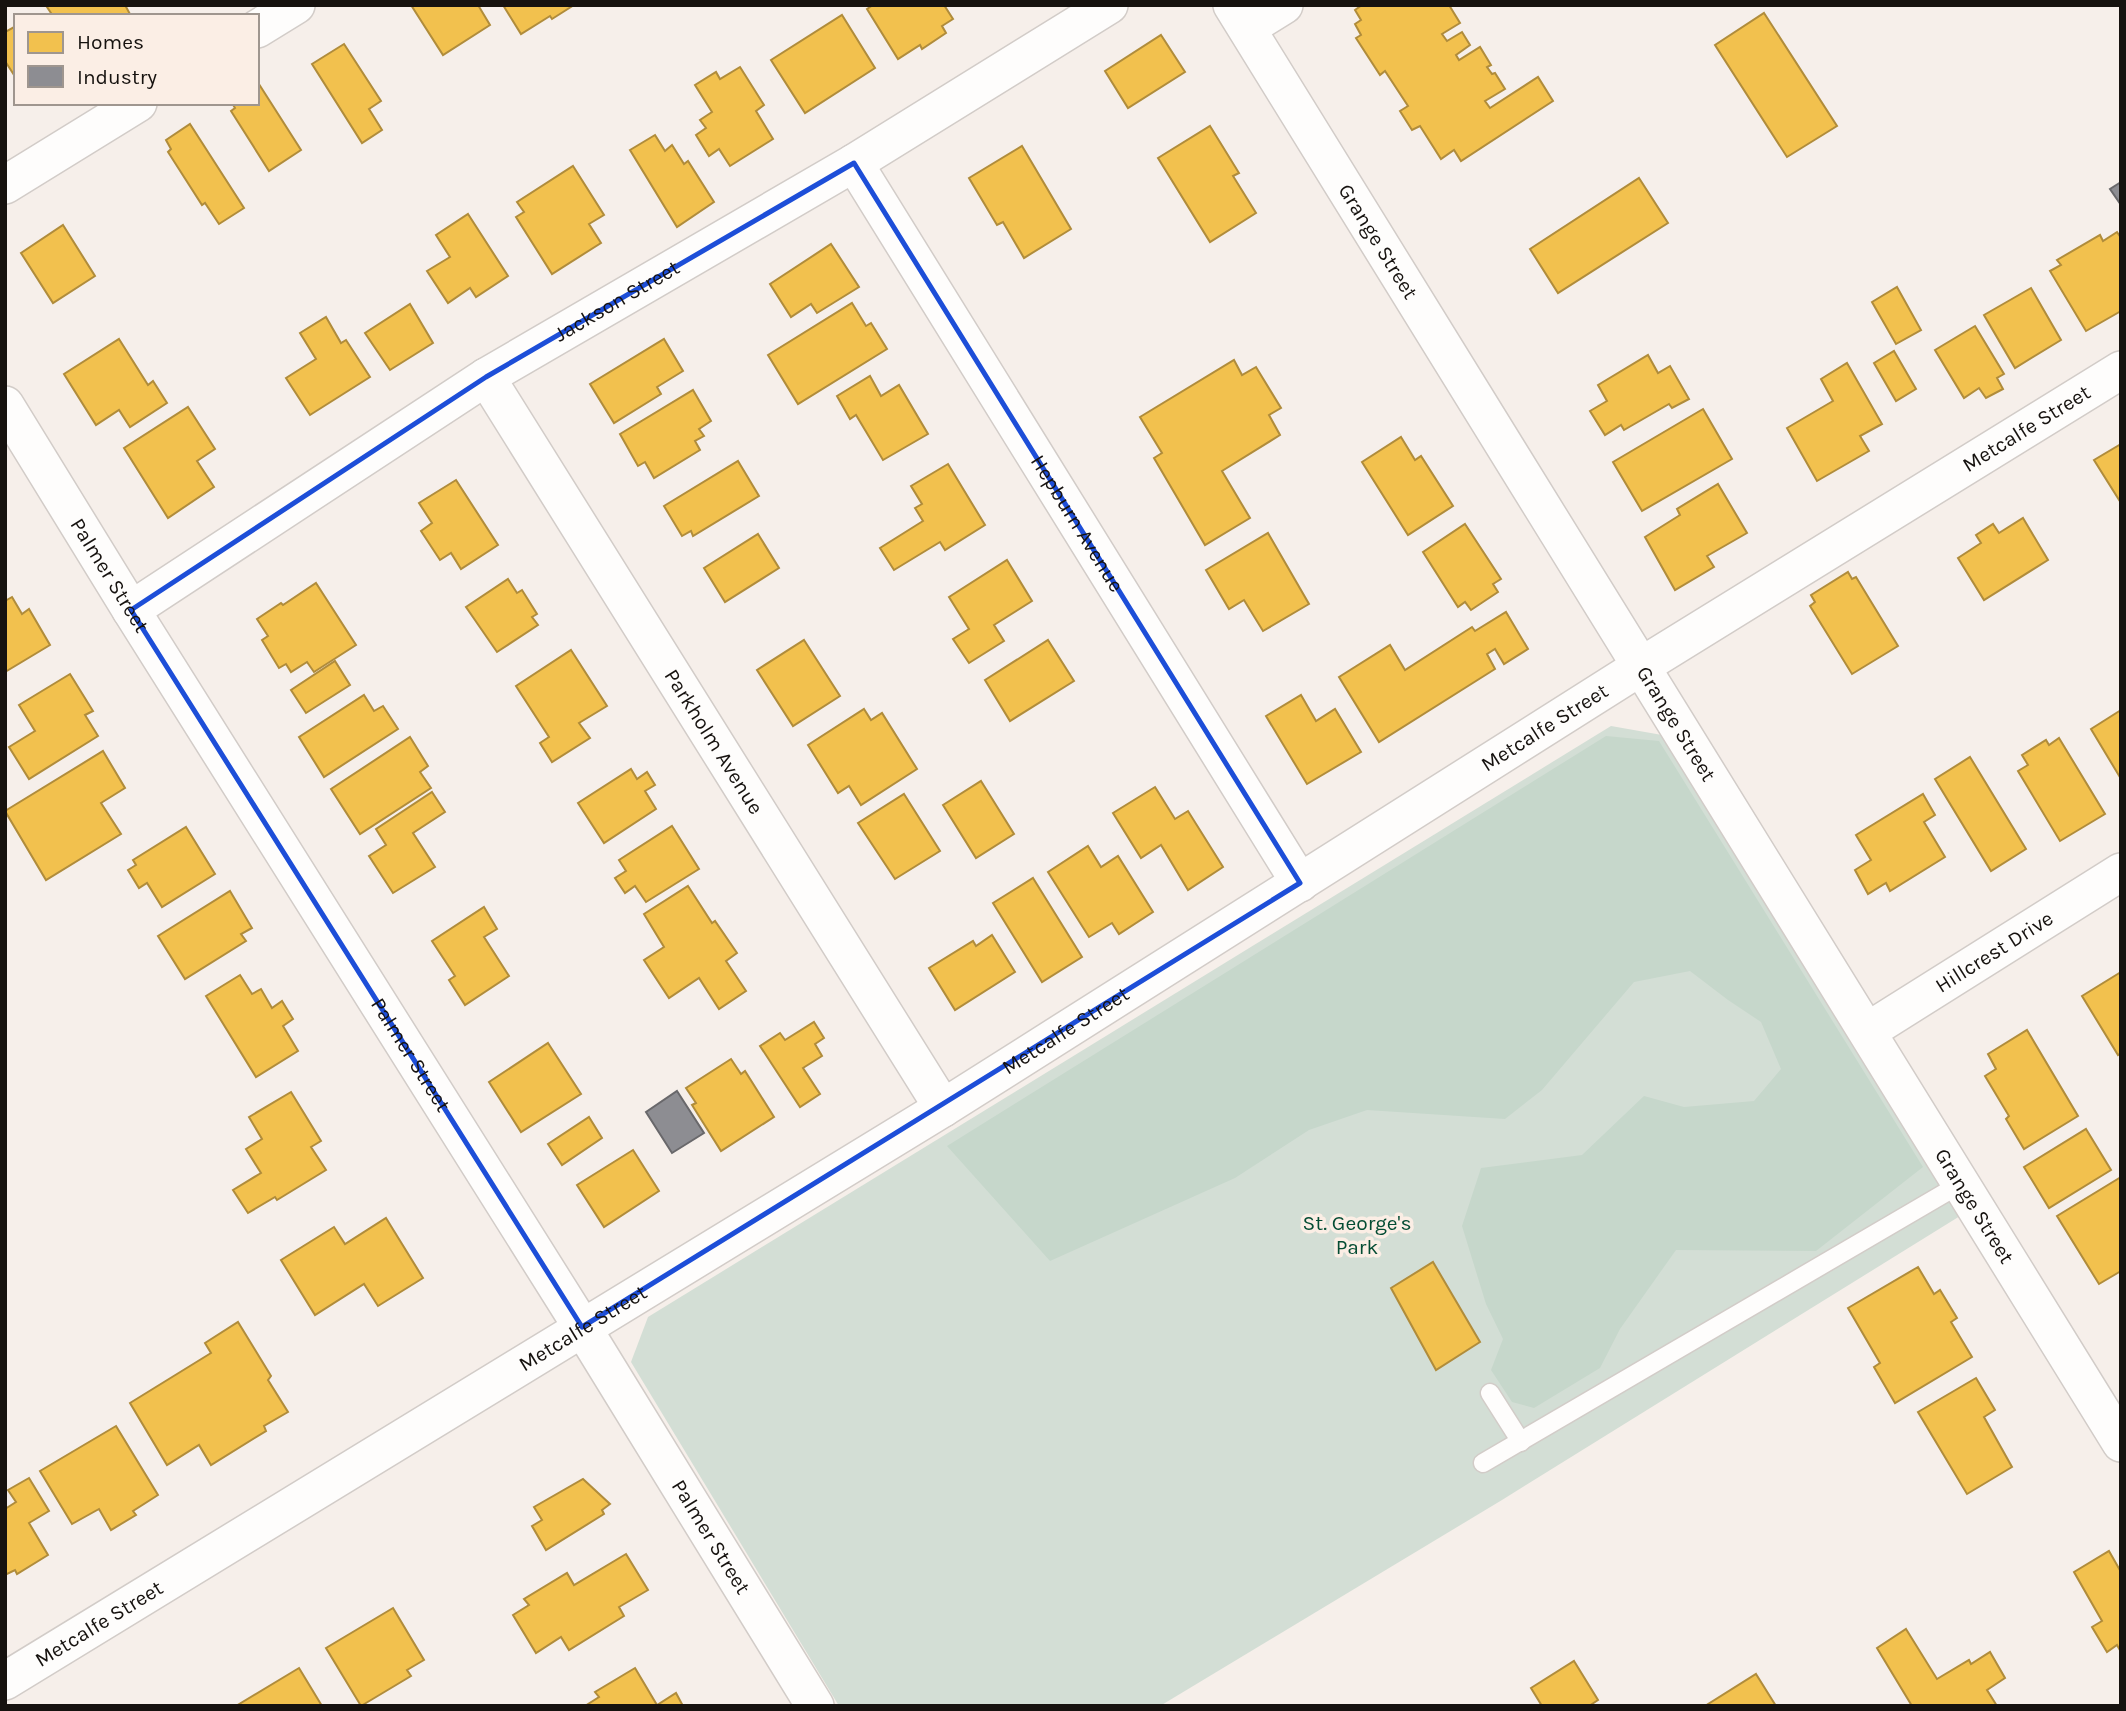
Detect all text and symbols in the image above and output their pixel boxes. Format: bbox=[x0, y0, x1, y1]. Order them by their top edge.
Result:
legend bbox=[14, 14, 259, 105]
text: Homes bbox=[77, 30, 144, 54]
text: Industry bbox=[77, 65, 157, 89]
street label: Grange Street bbox=[1334, 180, 1423, 303]
street label: Jackson Street bbox=[550, 255, 684, 347]
street label: Metcalfe Street bbox=[1958, 380, 2095, 477]
street label: Hepburn Avenue bbox=[1026, 451, 1129, 596]
street label: Palmer Street bbox=[66, 514, 154, 637]
street label: Grange Street bbox=[1632, 662, 1721, 786]
street label: Parkholm Avenue bbox=[660, 665, 768, 819]
street label: Metcalfe Street bbox=[1477, 678, 1613, 776]
street label: Hillcrest Drive bbox=[1931, 906, 2057, 998]
street label: Metcalfe Street bbox=[997, 981, 1133, 1080]
street label: Palmer Street bbox=[366, 993, 455, 1116]
street label: Grange Street bbox=[1930, 1144, 2019, 1268]
park label: St. George's Park bbox=[1303, 1211, 1411, 1259]
street label: Metcalfe Street bbox=[514, 1280, 651, 1376]
street label: Palmer Street bbox=[667, 1475, 755, 1599]
street label: Metcalfe Street bbox=[31, 1575, 167, 1672]

